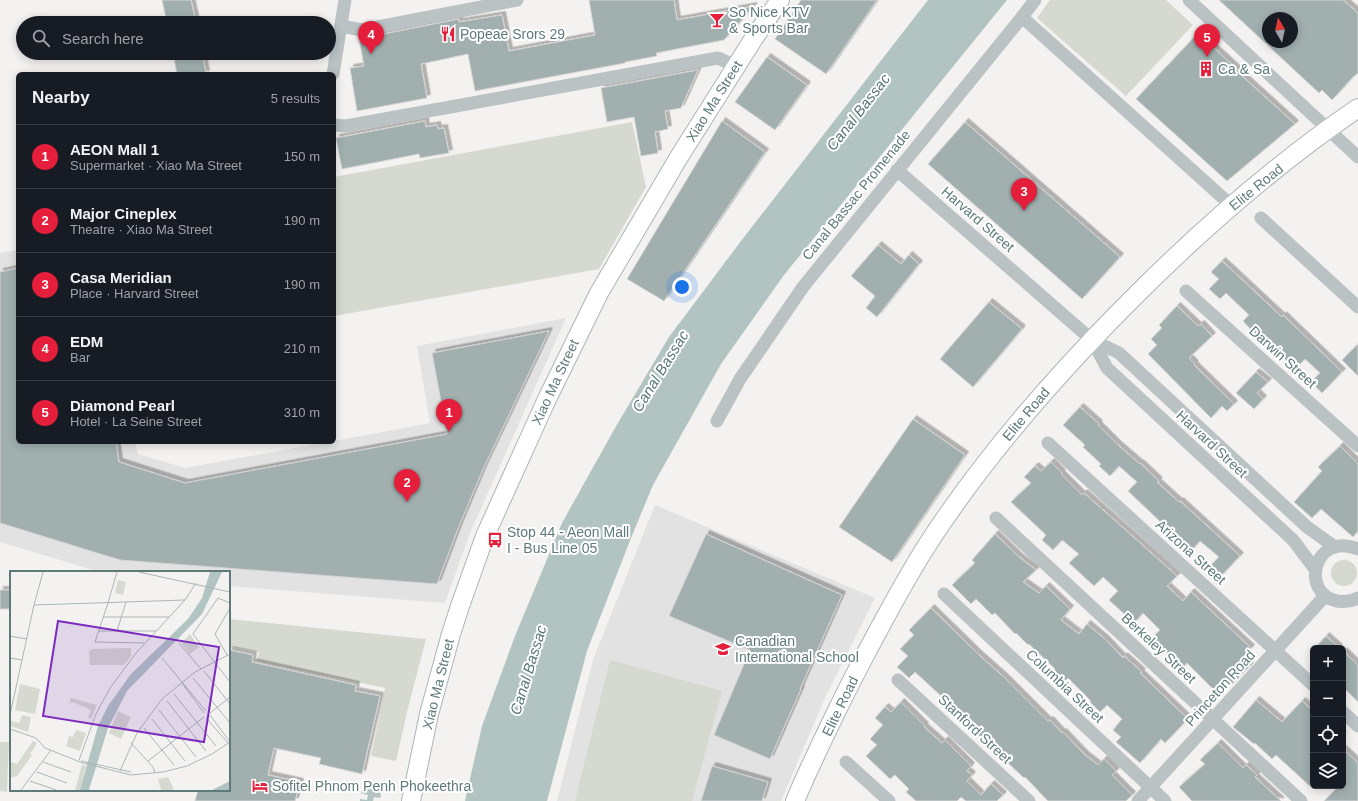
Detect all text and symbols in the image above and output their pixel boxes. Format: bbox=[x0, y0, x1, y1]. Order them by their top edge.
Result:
place label: So Nice KTV & Sports Bar bbox=[729, 4, 810, 36]
bar icon: So Nice KTV & Sports Bar bbox=[708, 11, 726, 29]
north arrow bbox=[1262, 12, 1298, 48]
search box bbox=[16, 16, 336, 60]
pin: 4 bbox=[358, 21, 384, 54]
pin: 5 bbox=[1194, 24, 1220, 57]
restaurant icon: Popeae Srors 29 bbox=[439, 25, 457, 43]
place label: Popeae Srors 29 bbox=[460, 26, 565, 42]
icon: search bbox=[30, 27, 52, 49]
text: Search here bbox=[62, 30, 144, 47]
street label: Xiao Ma Street bbox=[683, 57, 745, 145]
building icon: Ca & Sa bbox=[1197, 60, 1215, 78]
place label: Ca & Sa bbox=[1218, 61, 1270, 77]
water label: Canal Bassac bbox=[823, 70, 893, 154]
text: Nearby bbox=[32, 88, 90, 107]
text: 5 results bbox=[271, 91, 320, 106]
street label: Canal Bassac Promenade bbox=[799, 127, 914, 263]
text: AEON Mall 1 bbox=[70, 141, 159, 158]
text: 1 bbox=[41, 149, 49, 164]
text: 150 m bbox=[284, 149, 320, 164]
text: Supermarket · Xiao Ma Street bbox=[70, 158, 242, 173]
street label: Elite Road bbox=[1226, 160, 1286, 214]
pin: 3 bbox=[1011, 178, 1037, 211]
street label: Harvard Street bbox=[938, 183, 1018, 255]
text: Major Cineplex bbox=[70, 205, 177, 222]
text: 2 bbox=[41, 213, 49, 228]
text: 190 m bbox=[284, 213, 320, 228]
text: Theatre · Xiao Ma Street bbox=[70, 222, 212, 237]
text: Casa Meridian bbox=[70, 269, 172, 286]
text: 3 bbox=[41, 277, 49, 292]
text: 190 m bbox=[284, 277, 320, 292]
your location bbox=[672, 277, 692, 297]
text: Place · Harvard Street bbox=[70, 286, 199, 301]
street label: Darwin Street bbox=[1246, 323, 1320, 391]
water label: Canal Bassac bbox=[628, 327, 692, 415]
text: EDM bbox=[70, 333, 103, 350]
street label: Xiao Ma Street bbox=[528, 337, 582, 427]
text: 4 bbox=[41, 341, 49, 356]
text: 210 m bbox=[284, 341, 320, 356]
text: Bar bbox=[70, 350, 90, 365]
street label: Elite Road bbox=[999, 384, 1053, 444]
text: Diamond Pearl bbox=[70, 397, 175, 414]
pin: 1 bbox=[436, 399, 462, 432]
text: 5 bbox=[41, 405, 49, 420]
text: 310 m bbox=[284, 405, 320, 420]
street label: Harvard Street bbox=[1173, 407, 1251, 481]
text: Hotel · La Seine Street bbox=[70, 414, 202, 429]
pin: 2 bbox=[394, 469, 420, 502]
street label: Arizona Street bbox=[1153, 516, 1229, 588]
place label: Stop 44 - Aeon Mall I - Bus Line 05 bbox=[507, 524, 629, 556]
bus stop icon: Stop 44 - Aeon Mall I - Bus Line 05 bbox=[486, 531, 504, 549]
inset map bbox=[10, 571, 230, 791]
street label: Berkeley Street bbox=[1119, 610, 1200, 687]
water label: Canal Bassac bbox=[506, 623, 550, 717]
place label: Canadian International School bbox=[735, 633, 859, 665]
street label: Xiao Ma Street bbox=[419, 637, 457, 731]
school or university icon: Canadian International School bbox=[714, 640, 732, 658]
map controls bbox=[1310, 645, 1346, 789]
button: + bbox=[1310, 645, 1346, 681]
street label: Columbia Street bbox=[1023, 646, 1107, 726]
street label: Princeton Road bbox=[1182, 647, 1258, 729]
street label: Elite Road bbox=[819, 673, 861, 739]
button: − bbox=[1310, 681, 1346, 717]
street label: Stanford Street bbox=[935, 691, 1015, 767]
button: locate bbox=[1310, 717, 1346, 753]
button: layers bbox=[1310, 753, 1346, 789]
hotel icon: Sofitel Phnom Penh Phokeethra bbox=[251, 777, 269, 795]
place label: Sofitel Phnom Penh Phokeethra bbox=[272, 778, 471, 794]

